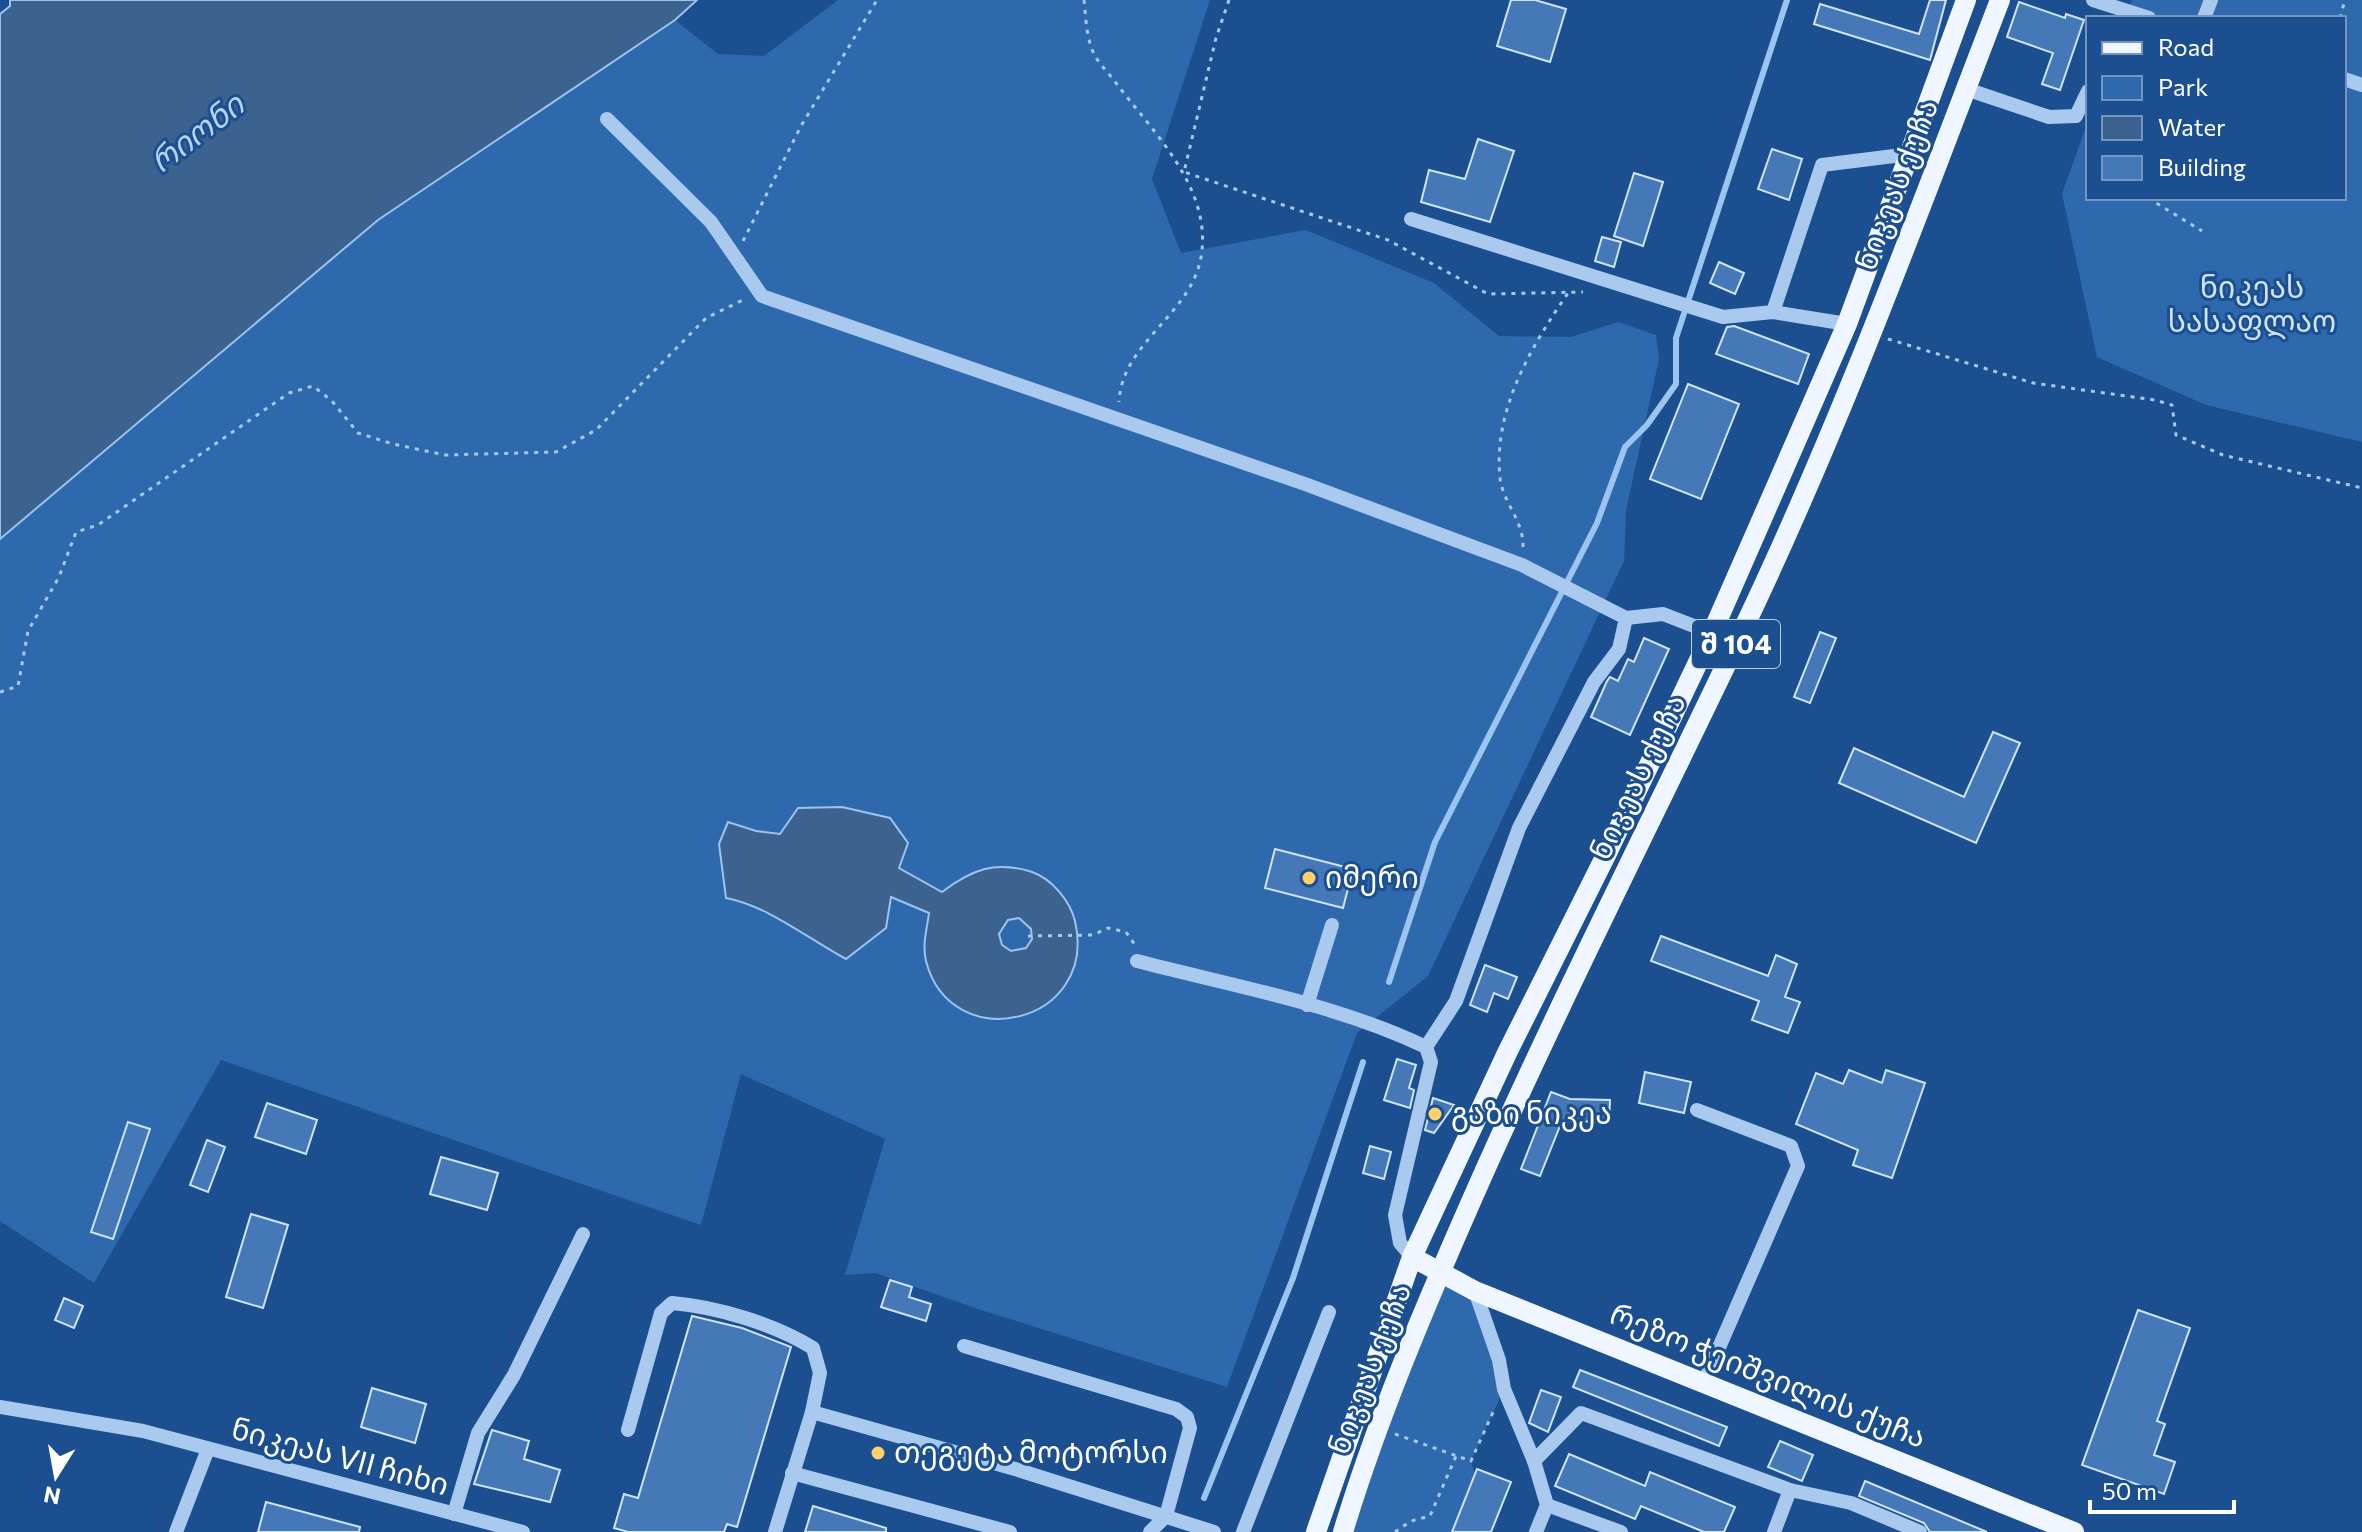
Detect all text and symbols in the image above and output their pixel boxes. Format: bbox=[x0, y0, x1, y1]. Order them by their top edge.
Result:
legend bbox=[2086, 16, 2346, 200]
text: Road bbox=[2158, 32, 2214, 61]
text: Park bbox=[2158, 72, 2208, 101]
water label: რიონი bbox=[141, 82, 252, 180]
street label: ნიკეას ქუჩა bbox=[1845, 93, 1946, 276]
text: Water bbox=[2158, 112, 2226, 141]
text: Building bbox=[2158, 152, 2246, 181]
park label: ნიკეას სასაფლაო bbox=[2168, 267, 2336, 340]
road number: შ 104 bbox=[1692, 620, 1780, 668]
street label: ნიკეას ქუჩა bbox=[1580, 687, 1694, 866]
place label: იმერი bbox=[1325, 857, 1419, 896]
marker: იმერი bbox=[1300, 869, 1318, 887]
place label: გაზი ნიკეა bbox=[1451, 1093, 1612, 1132]
marker: გაზი ნიკეა bbox=[1426, 1105, 1444, 1123]
street label: ნიკეას ქუჩა bbox=[1318, 1277, 1419, 1460]
street label: რეზო ჭეიშვილის ქუჩა bbox=[1605, 1293, 1932, 1456]
street label: ნიკეას VII ჩიხი bbox=[227, 1408, 453, 1503]
place label: თეგეტა მოტორსი bbox=[894, 1432, 1168, 1471]
north arrow bbox=[16, 1436, 96, 1516]
marker: თეგეტა მოტორსი bbox=[869, 1444, 887, 1462]
scale bar bbox=[2090, 1464, 2234, 1514]
text: 50 m bbox=[2102, 1476, 2157, 1505]
text: N bbox=[41, 1481, 63, 1511]

